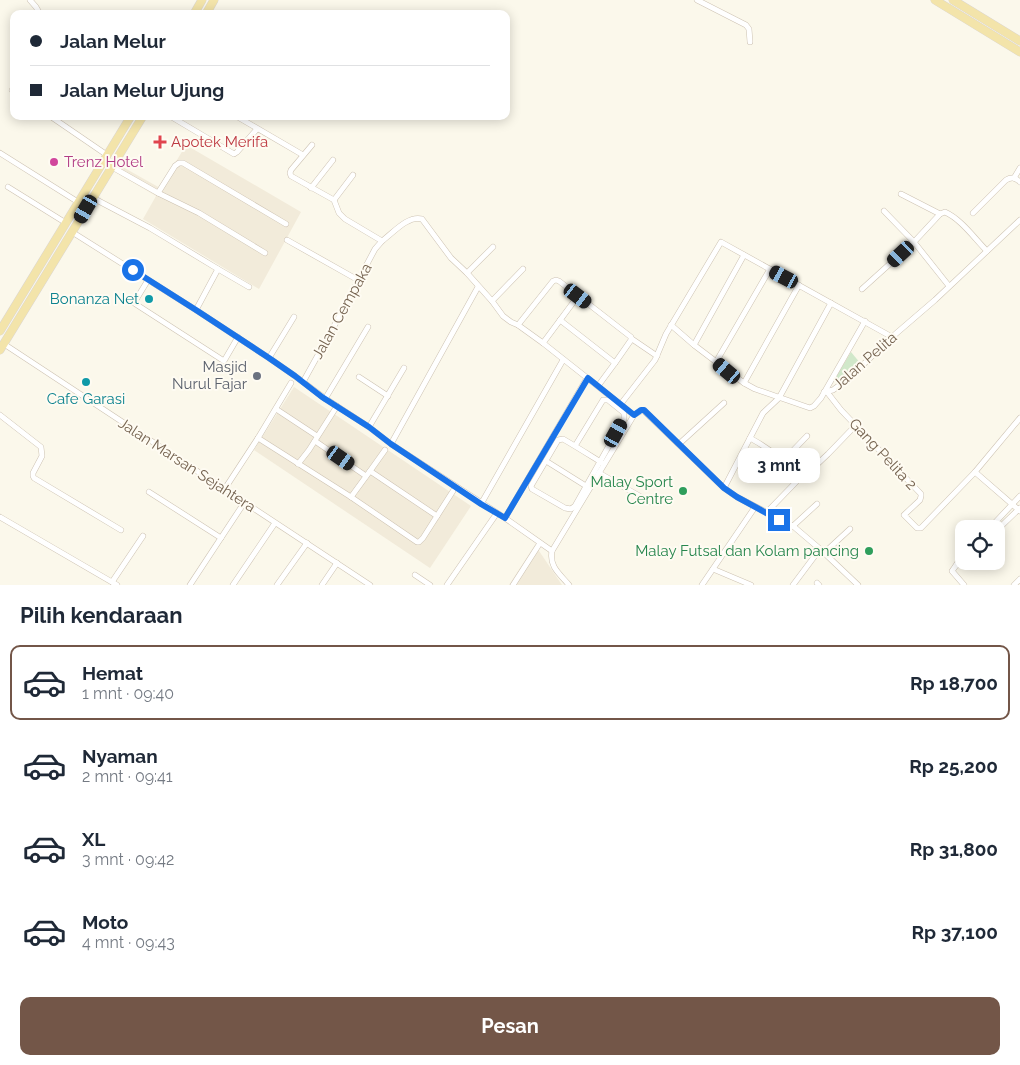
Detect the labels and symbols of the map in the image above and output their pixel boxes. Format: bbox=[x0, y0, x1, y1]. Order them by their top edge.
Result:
place label: Apotek Merifa bbox=[171, 133, 268, 151]
marker: Apotek Merifa bbox=[153, 135, 167, 149]
place label: Trenz Hotel bbox=[64, 153, 144, 171]
marker: Trenz Hotel bbox=[48, 156, 60, 168]
car bbox=[72, 192, 99, 226]
car bbox=[884, 238, 917, 270]
route start bbox=[122, 259, 144, 281]
street label: Jalan Cempaka bbox=[308, 260, 376, 362]
car bbox=[767, 263, 800, 291]
car bbox=[561, 281, 594, 311]
place label: Bonanza Net bbox=[50, 290, 139, 308]
marker: Bonanza Net bbox=[143, 293, 155, 305]
street label: Jalan Pelita bbox=[829, 328, 901, 394]
car bbox=[710, 356, 743, 386]
place label: Masjid Nurul Fajar bbox=[172, 358, 248, 393]
marker: Masjid Nurul Fajar bbox=[251, 370, 263, 382]
marker: Cafe Garasi bbox=[80, 376, 92, 388]
place label: Cafe Garasi bbox=[47, 390, 125, 408]
street label: Jalan Marsan Sejahtera bbox=[115, 414, 259, 516]
street label: Gang Pelita 2 bbox=[845, 415, 921, 494]
car bbox=[602, 416, 629, 450]
car bbox=[324, 443, 357, 473]
callout: 3 mnt bbox=[738, 448, 820, 482]
place label: Malay Sport Centre bbox=[591, 473, 673, 508]
marker: Malay Sport Centre bbox=[677, 485, 689, 497]
route end bbox=[768, 509, 790, 531]
place label: Malay Futsal dan Kolam pancing bbox=[635, 542, 859, 560]
marker: Malay Futsal dan Kolam pancing bbox=[863, 545, 875, 557]

